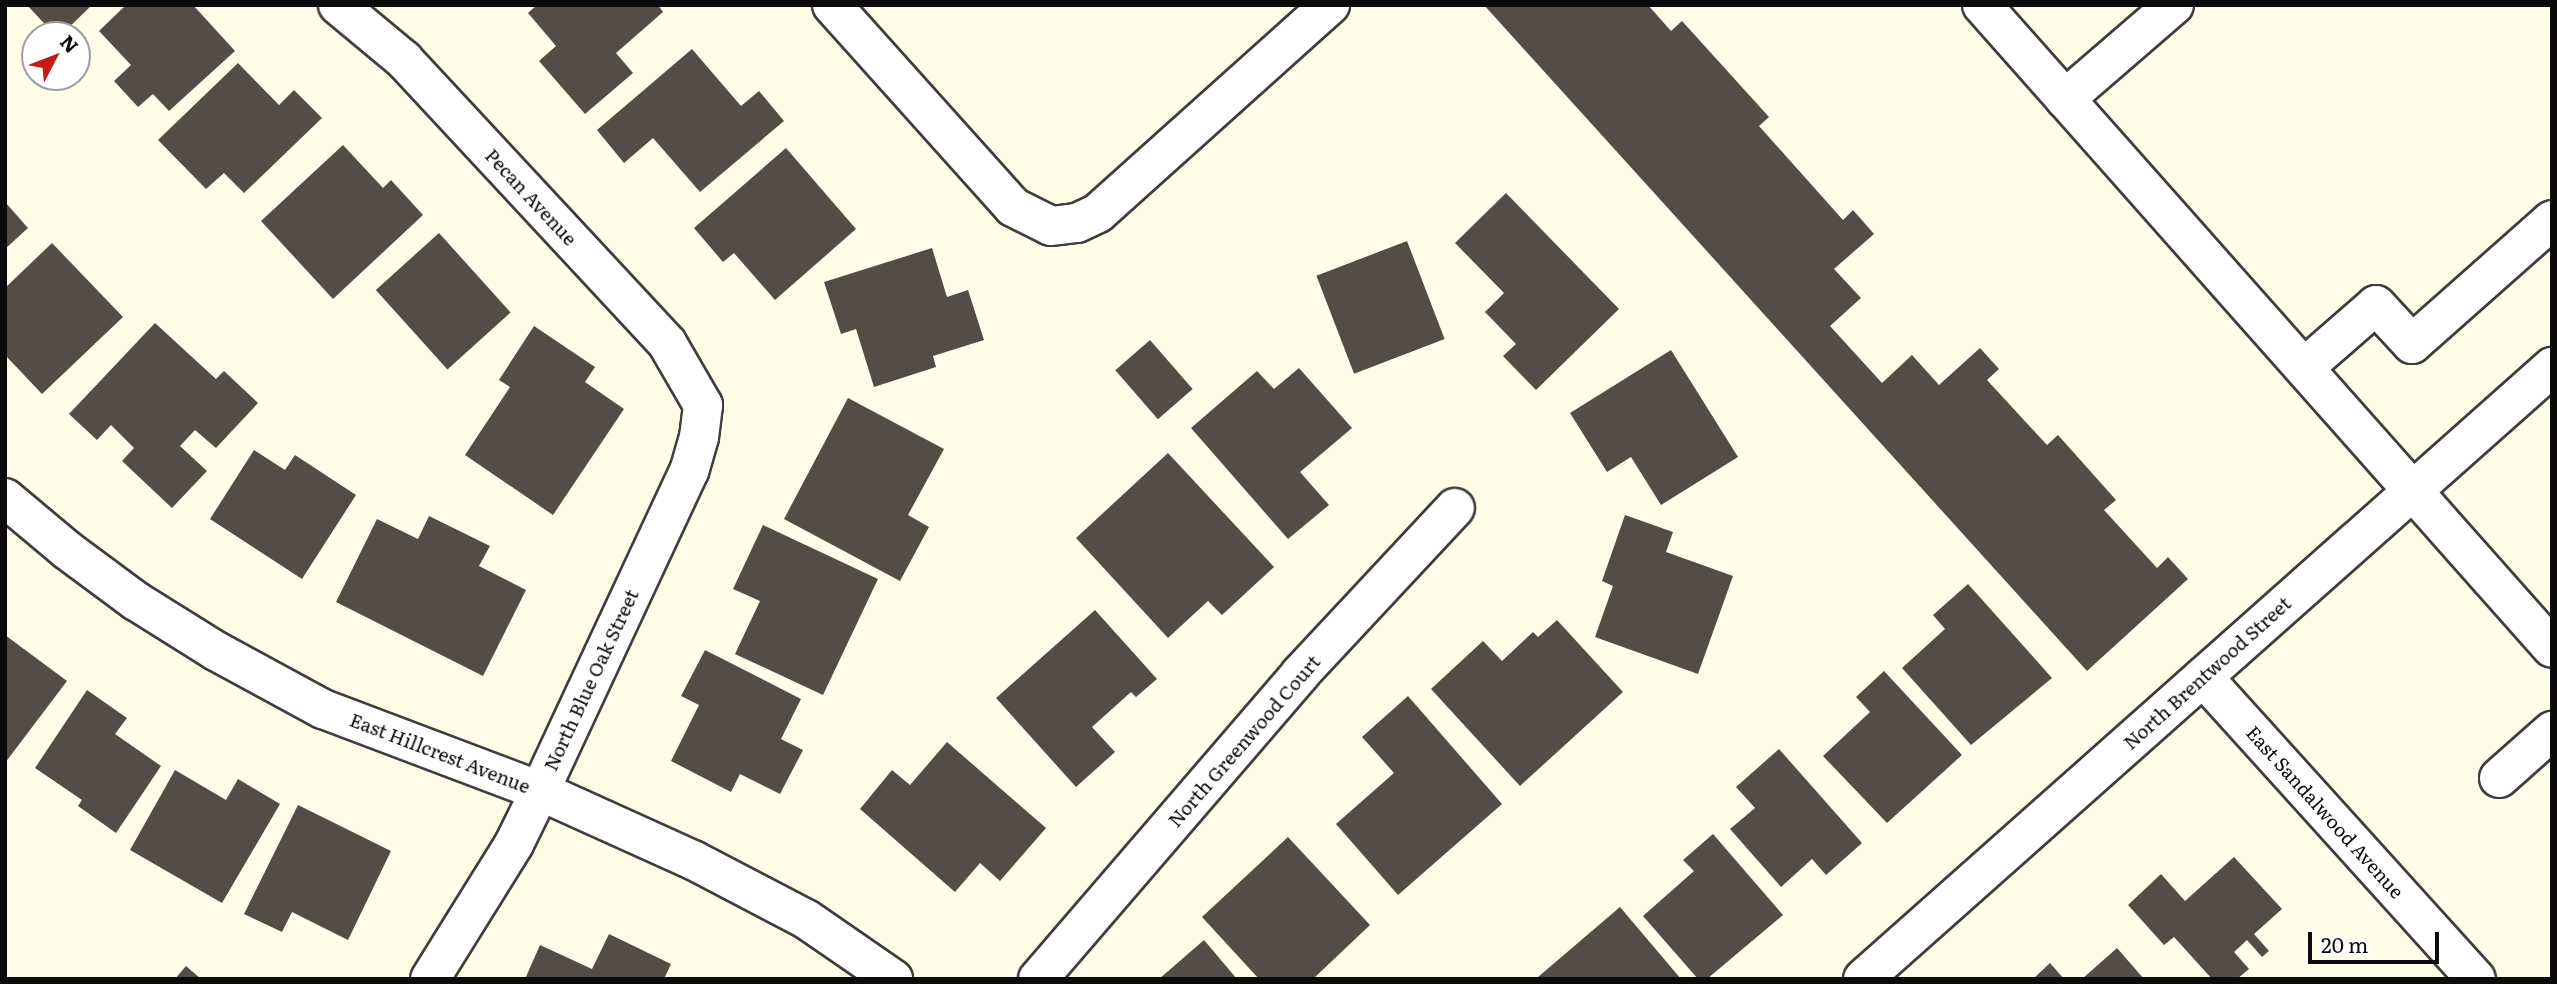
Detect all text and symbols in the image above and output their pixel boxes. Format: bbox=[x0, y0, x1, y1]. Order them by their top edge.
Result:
north arrow bbox=[21, 21, 91, 91]
text: N bbox=[54, 28, 86, 59]
street label: Pecan Avenue bbox=[480, 144, 582, 250]
street label: North Blue Oak Street bbox=[539, 586, 643, 774]
street label: North Brentwood Street bbox=[2119, 592, 2295, 754]
street label: North Greenwood Court bbox=[1163, 650, 1325, 832]
street label: East Hillcrest Avenue bbox=[347, 708, 533, 798]
street label: East Sandalwood Avenue bbox=[2242, 721, 2408, 903]
scale bar bbox=[2312, 918, 2443, 962]
text: 20 m bbox=[2321, 928, 2368, 959]

